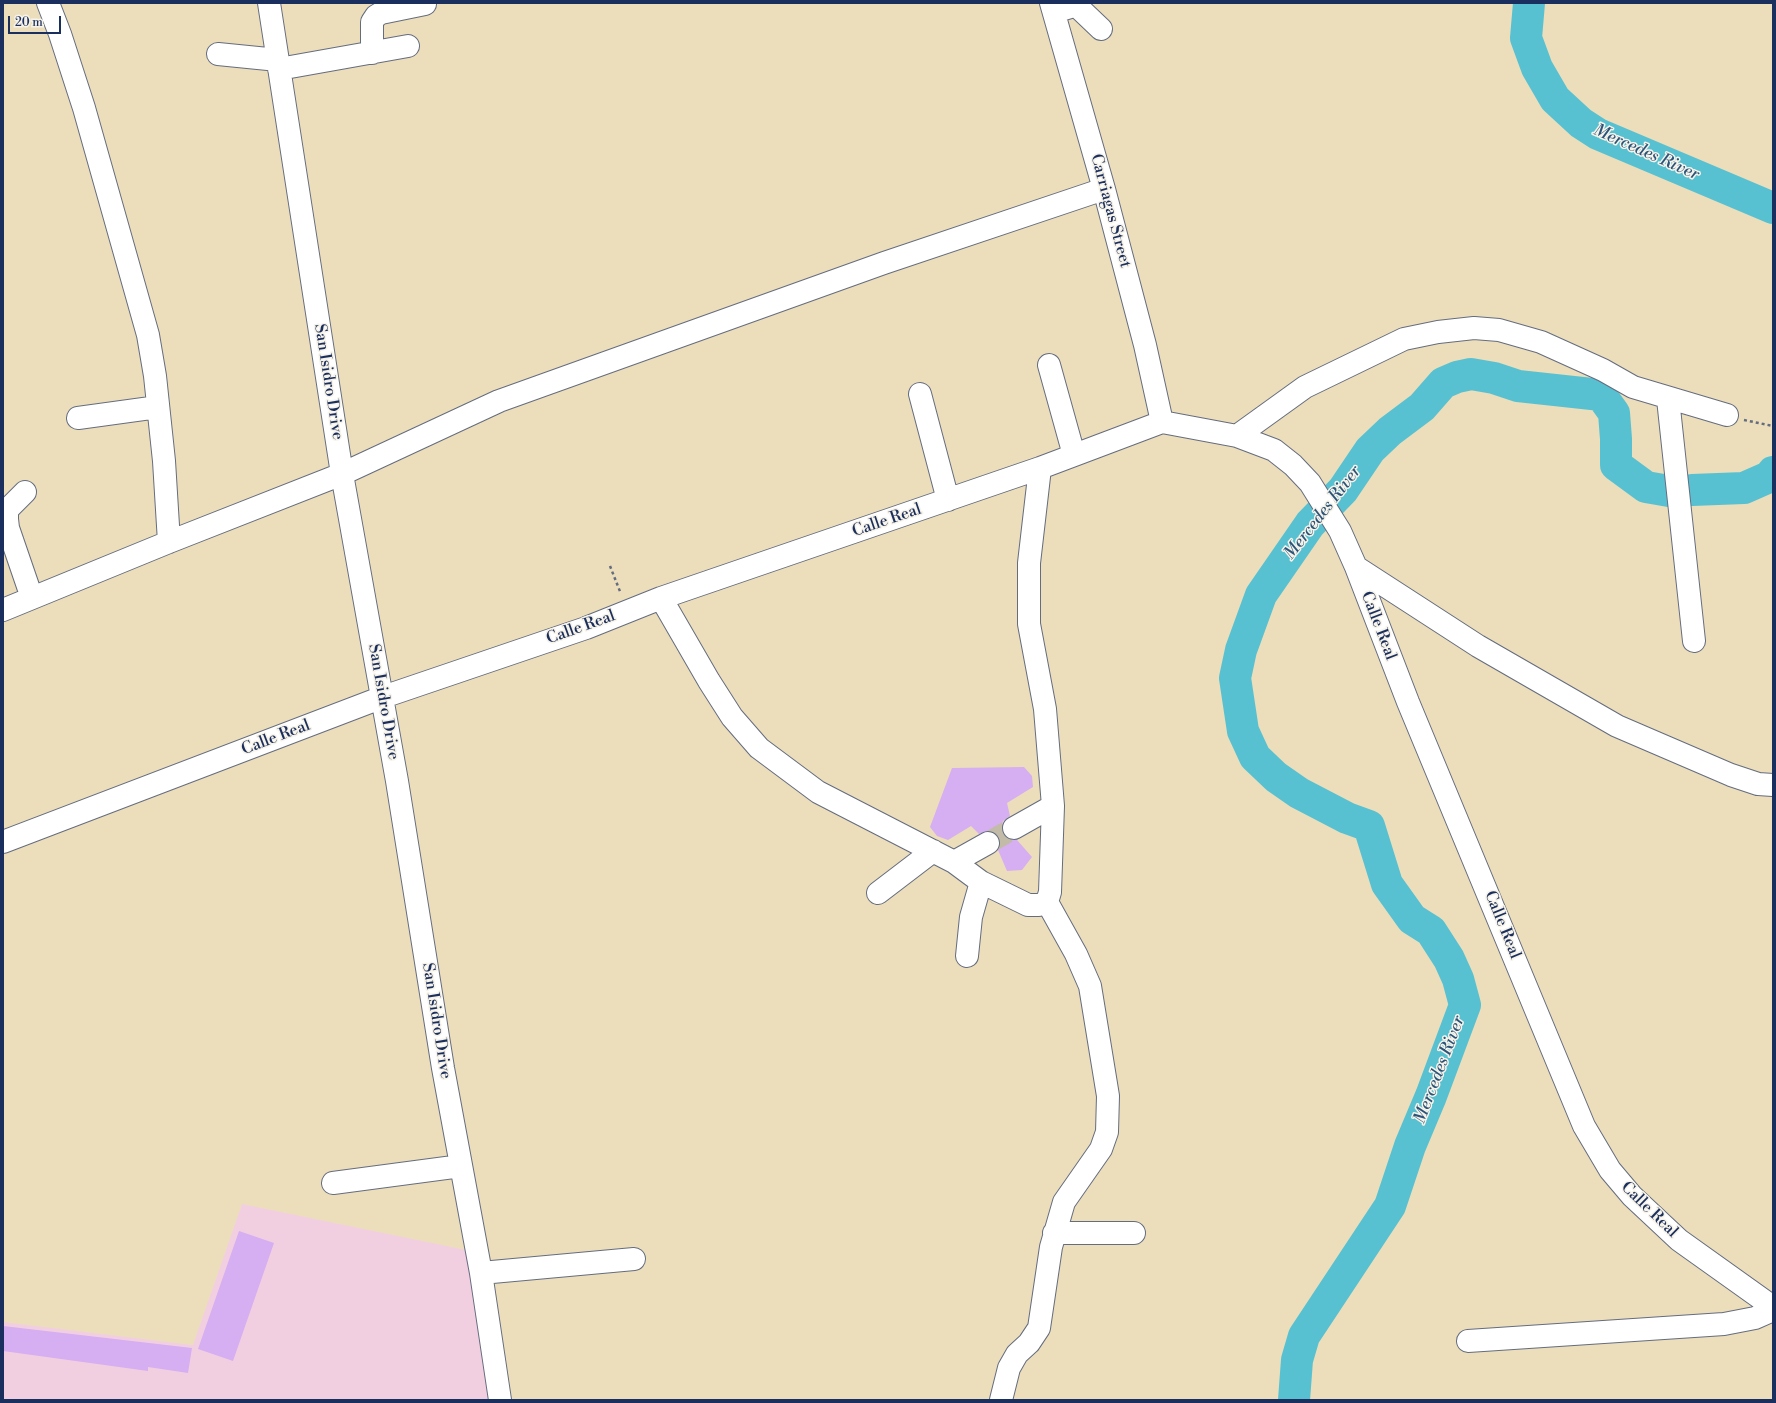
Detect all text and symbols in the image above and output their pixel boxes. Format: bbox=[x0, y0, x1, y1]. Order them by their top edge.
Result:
scale bar bbox=[10, 8, 63, 34]
text: 20 m bbox=[15, 15, 43, 30]
water label: Mercedes River bbox=[1590, 121, 1702, 185]
street label: Carriagas Street bbox=[1086, 152, 1134, 270]
street label: San Isidro Drive bbox=[309, 323, 347, 441]
water label: Mercedes River bbox=[1280, 462, 1366, 564]
street label: Calle Real bbox=[850, 500, 924, 542]
street label: Calle Real bbox=[1356, 589, 1400, 663]
street label: Calle Real bbox=[544, 607, 618, 649]
street label: San Isidro Drive bbox=[363, 643, 403, 761]
street label: Calle Real bbox=[239, 716, 313, 760]
street label: Calle Real bbox=[1480, 888, 1524, 962]
street label: San Isidro Drive bbox=[417, 962, 455, 1080]
water label: Mercedes River bbox=[1410, 1013, 1470, 1127]
street label: Calle Real bbox=[1617, 1178, 1681, 1242]

